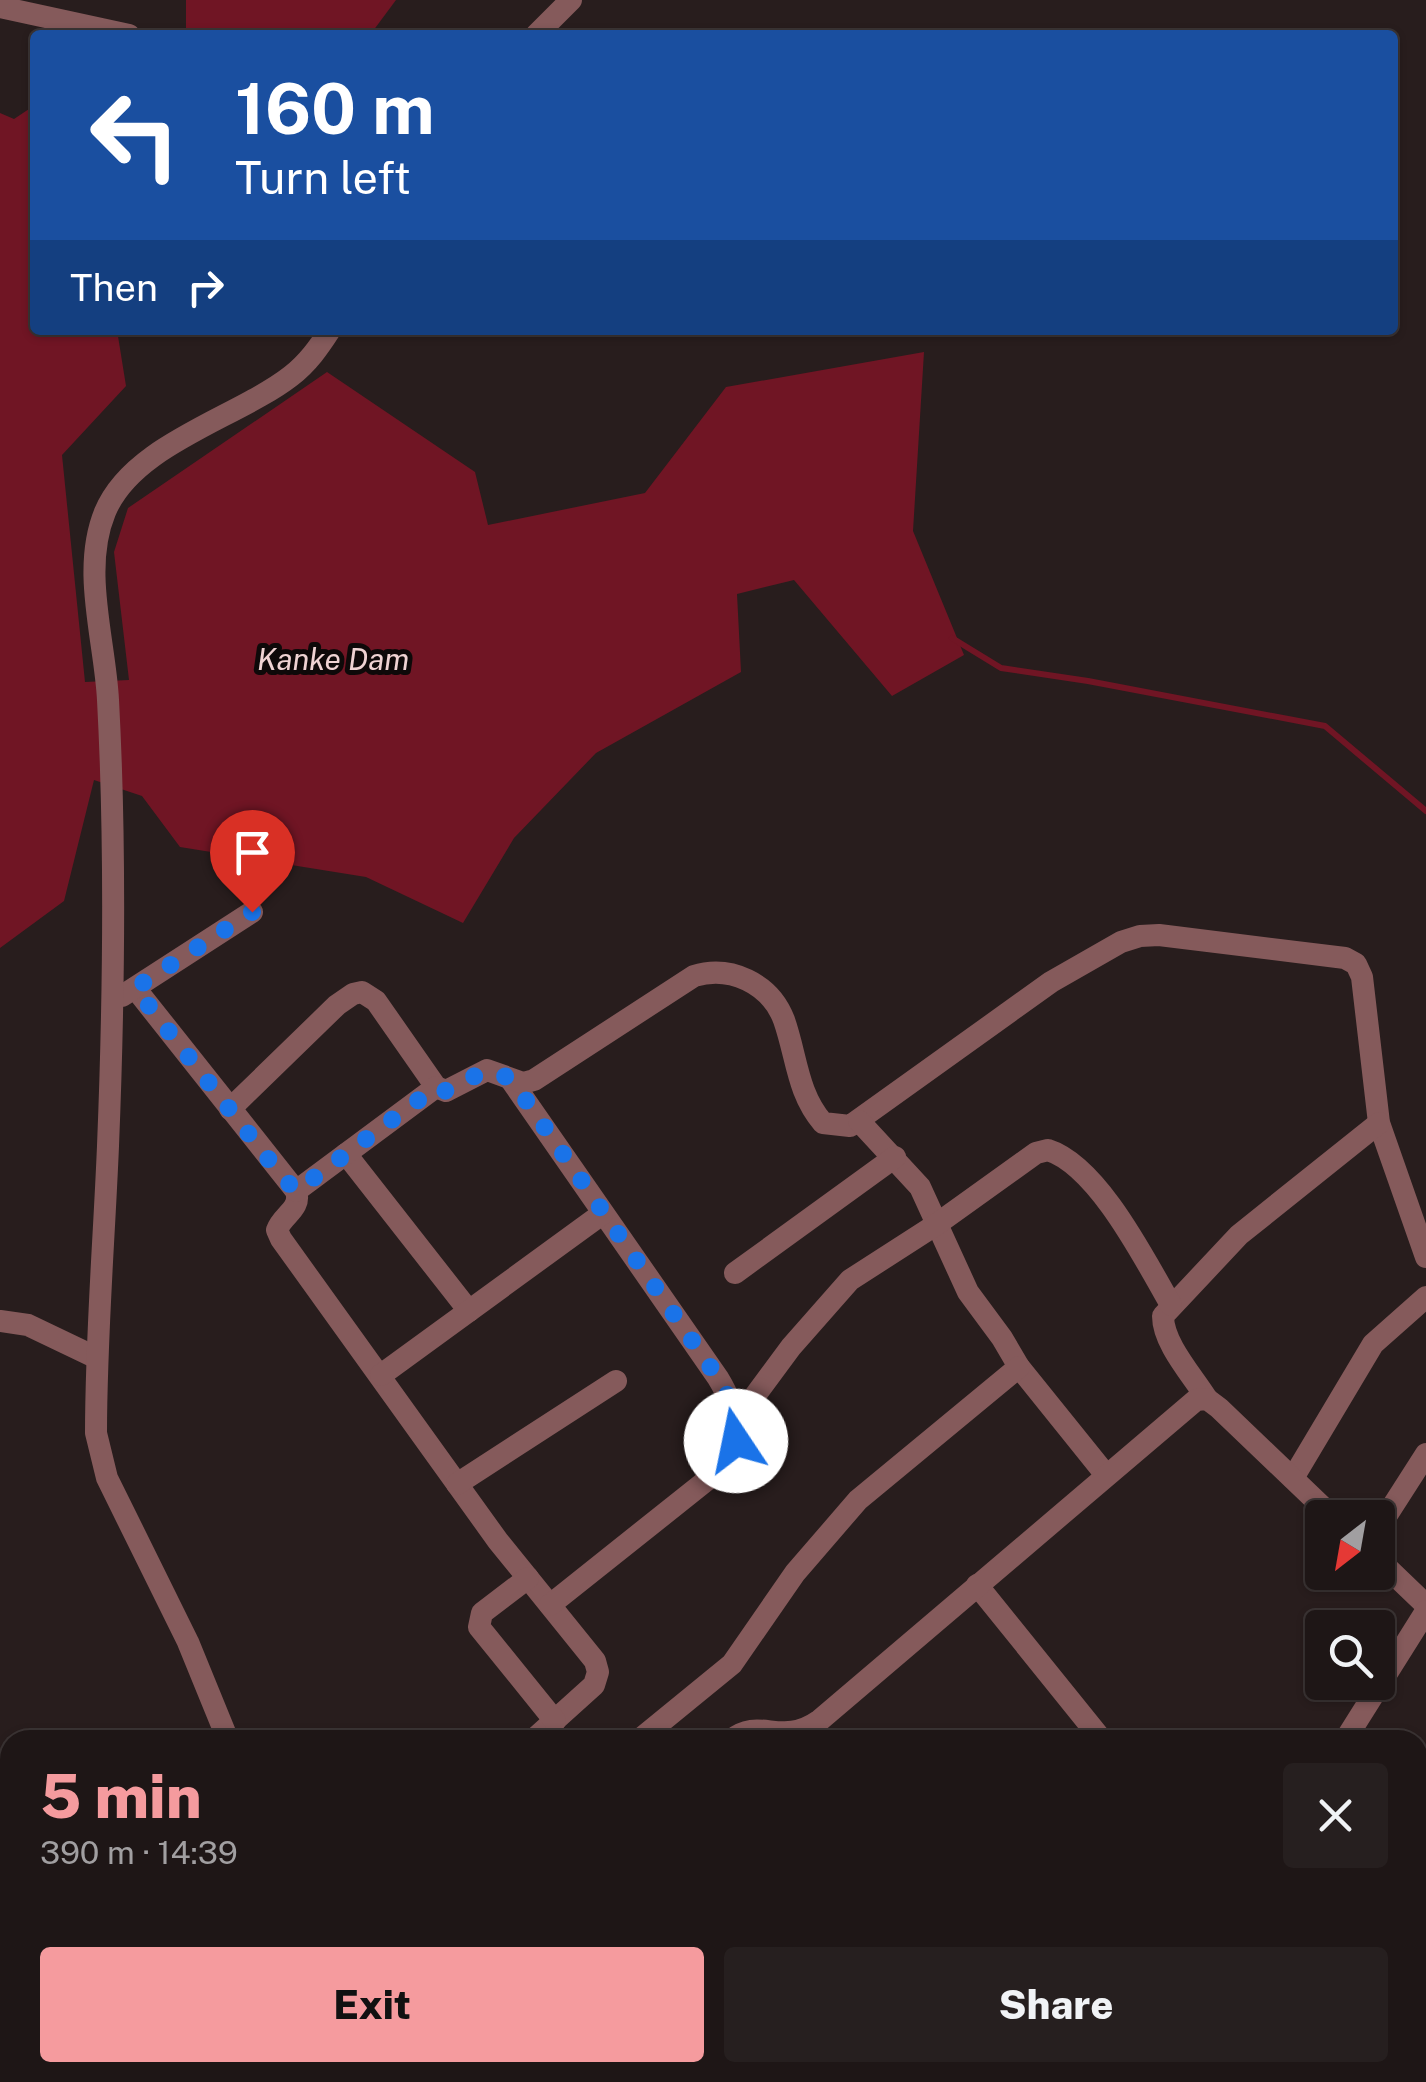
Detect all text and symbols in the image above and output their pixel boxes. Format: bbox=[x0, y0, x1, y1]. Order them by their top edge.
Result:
text: 160 m bbox=[235, 67, 435, 150]
icon: left bbox=[70, 70, 200, 200]
text: Turn left bbox=[235, 151, 411, 204]
icon: right bbox=[178, 260, 233, 315]
text: Then bbox=[70, 265, 158, 310]
water label: Kanke Dam bbox=[257, 641, 409, 677]
pin bbox=[210, 810, 295, 913]
icon: arrive bbox=[225, 825, 280, 880]
position arrow bbox=[684, 1389, 788, 1493]
north arrow bbox=[1305, 1500, 1395, 1590]
map controls bbox=[1305, 1500, 1395, 1700]
button: search bbox=[1305, 1610, 1395, 1700]
text: 5 min bbox=[40, 1761, 202, 1832]
button: close bbox=[1283, 1763, 1388, 1868]
text: 390 m · 14:39 bbox=[40, 1834, 238, 1871]
button: Exit bbox=[40, 1947, 704, 2062]
button: Share bbox=[724, 1947, 1388, 2062]

